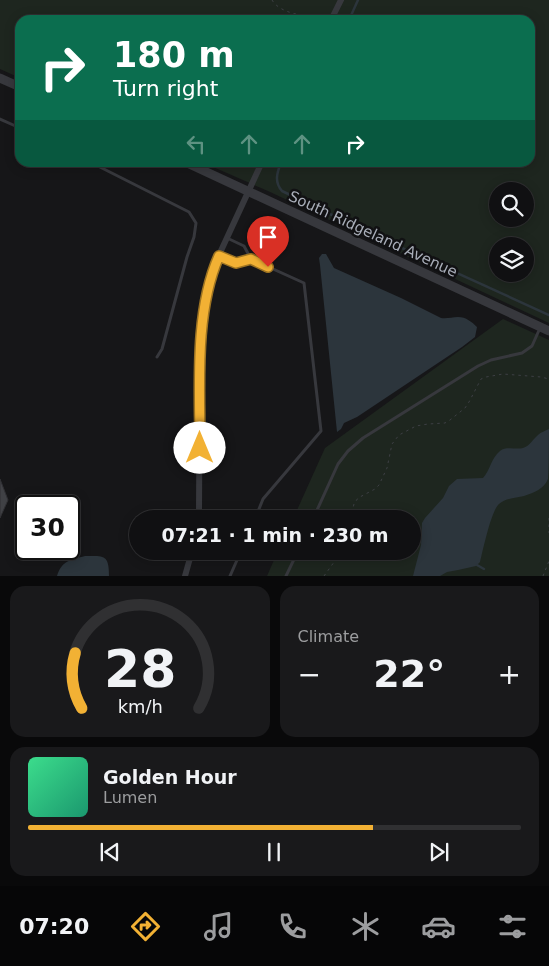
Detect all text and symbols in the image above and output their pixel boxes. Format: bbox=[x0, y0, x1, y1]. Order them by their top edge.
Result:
icon: right bbox=[30, 35, 95, 100]
text: 180 m bbox=[113, 35, 235, 75]
text: Turn right bbox=[113, 76, 218, 101]
icon: left bbox=[182, 130, 210, 158]
icon: ahead bbox=[235, 130, 263, 158]
icon: ahead bbox=[288, 130, 316, 158]
icon: right bbox=[341, 130, 369, 158]
map controls bbox=[489, 182, 534, 282]
button: search bbox=[489, 182, 534, 227]
street label: South Ridgeland Avenue bbox=[286, 187, 460, 281]
pin bbox=[247, 216, 289, 267]
icon: arrive bbox=[254, 223, 282, 251]
button: layers bbox=[489, 237, 534, 282]
position arrow bbox=[173, 421, 225, 473]
speed limit sign: 30 bbox=[15, 495, 80, 560]
text: 07:21 · 1 min · 230 m bbox=[161, 524, 389, 546]
text: Climate bbox=[298, 627, 359, 646]
text: 28 bbox=[104, 639, 176, 699]
text: 22° bbox=[373, 652, 445, 696]
text: − bbox=[298, 658, 321, 691]
text: + bbox=[498, 658, 521, 691]
text: km/h bbox=[117, 696, 162, 717]
text: Golden Hour bbox=[103, 766, 237, 788]
text: Lumen bbox=[103, 788, 157, 807]
icon: previous bbox=[96, 838, 124, 866]
icon: pause bbox=[260, 838, 288, 866]
icon: next bbox=[425, 838, 453, 866]
icon: directions bbox=[128, 909, 163, 944]
icon: music bbox=[201, 909, 236, 944]
icon: phone bbox=[275, 909, 310, 944]
icon: climate bbox=[348, 909, 383, 944]
icon: car bbox=[421, 909, 456, 944]
icon: filters bbox=[495, 909, 530, 944]
text: 07:20 bbox=[19, 914, 89, 939]

